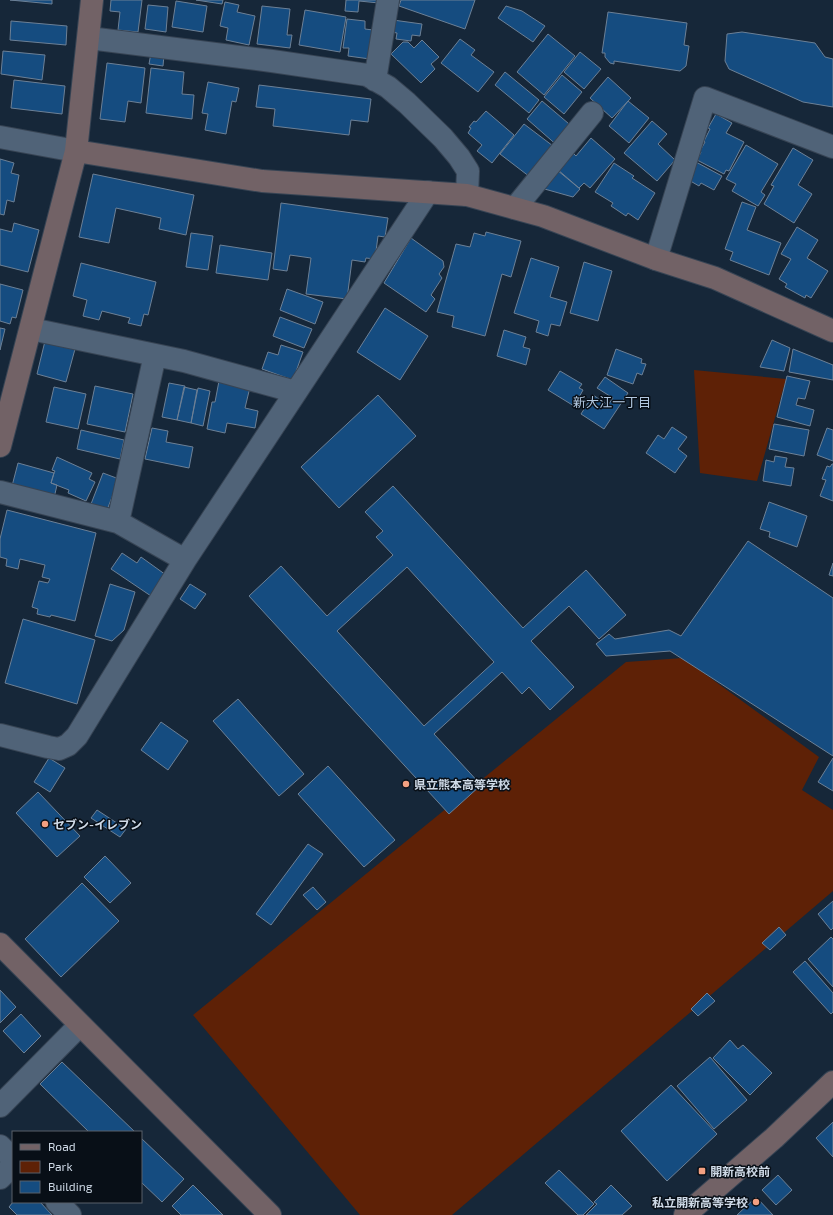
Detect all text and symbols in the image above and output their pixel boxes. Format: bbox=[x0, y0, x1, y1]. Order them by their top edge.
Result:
district label: 新大江一丁目 bbox=[573, 394, 651, 410]
place label: 県立熊本高等学校 bbox=[414, 777, 510, 791]
marker: 県立熊本高等学校 bbox=[401, 779, 411, 789]
place label: セブン-イレブン bbox=[53, 817, 142, 831]
marker: セブン-イレブン bbox=[40, 819, 50, 829]
legend bbox=[12, 1131, 142, 1203]
text: Road bbox=[48, 1139, 76, 1153]
text: Park bbox=[48, 1159, 73, 1173]
place label: 開新高校前 bbox=[710, 1164, 770, 1178]
marker: 開新高校前 bbox=[697, 1166, 707, 1176]
text: Building bbox=[48, 1179, 93, 1193]
place label: 私立開新高等学校 bbox=[652, 1195, 748, 1209]
marker: 私立開新高等学校 bbox=[751, 1197, 761, 1207]

